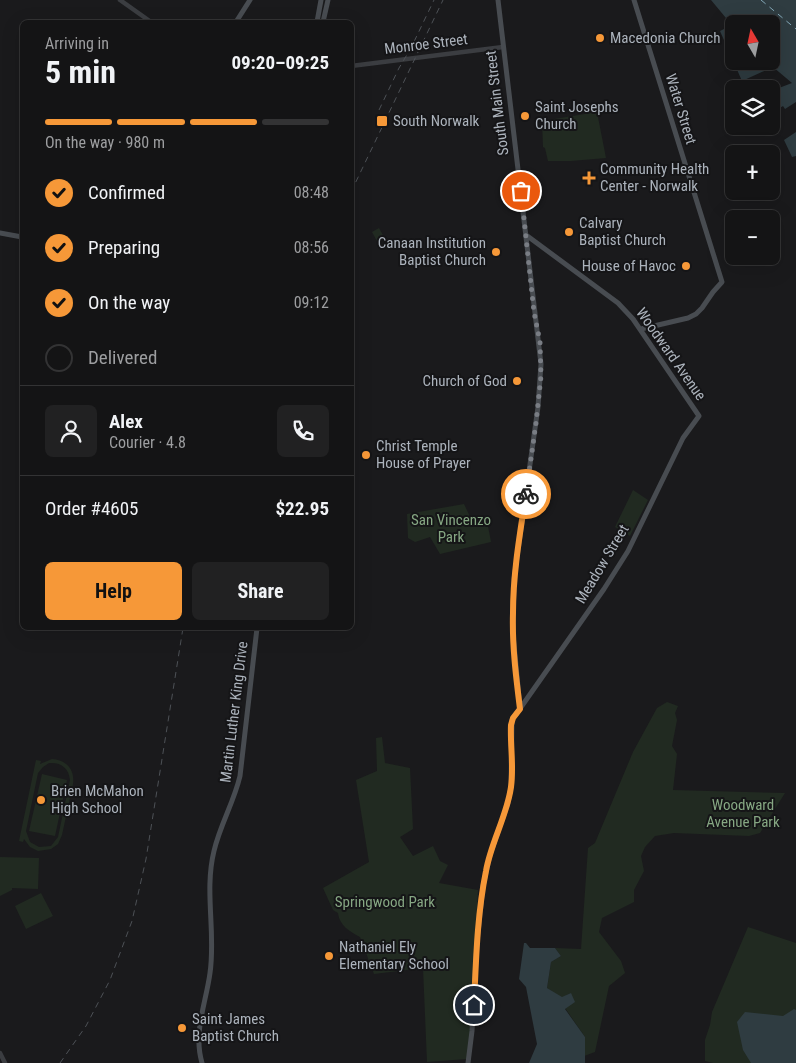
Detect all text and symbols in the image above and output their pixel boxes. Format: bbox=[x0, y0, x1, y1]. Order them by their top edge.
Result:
north arrow bbox=[725, 15, 780, 70]
map controls bbox=[725, 15, 780, 265]
place label: Macedonia Church bbox=[610, 29, 720, 47]
street label: Monroe Street bbox=[383, 30, 469, 58]
marker: Macedonia Church bbox=[594, 32, 606, 44]
text: Arriving in bbox=[45, 34, 109, 53]
street label: South Main Street bbox=[482, 50, 512, 156]
text: 09:20–09:25 bbox=[231, 51, 329, 74]
text: 5 min bbox=[45, 53, 116, 91]
street label: Water Street bbox=[662, 71, 700, 147]
button: layers bbox=[725, 80, 780, 135]
place label: Saint Josephs Church bbox=[535, 98, 619, 133]
marker: Saint Josephs Church bbox=[519, 110, 531, 122]
place label: South Norwalk bbox=[393, 112, 480, 130]
marker: South Norwalk bbox=[375, 114, 389, 128]
text: On the way · 980 m bbox=[45, 133, 165, 152]
button: + bbox=[725, 145, 780, 200]
place label: Community Health Center - Norwalk bbox=[600, 160, 709, 195]
pin bbox=[500, 170, 542, 212]
marker: Community Health Center - Norwalk bbox=[582, 171, 596, 185]
icon: bag bbox=[507, 177, 535, 205]
icon: check bbox=[45, 179, 73, 207]
text: Confirmed bbox=[88, 181, 165, 204]
text: 08:48 bbox=[294, 183, 329, 202]
button: − bbox=[725, 210, 780, 265]
place label: Calvary Baptist Church bbox=[579, 214, 666, 249]
marker: Calvary Baptist Church bbox=[563, 226, 575, 238]
icon: check bbox=[45, 234, 73, 262]
place label: Canaan Institution Baptist Church bbox=[378, 234, 486, 269]
text: Preparing bbox=[88, 236, 160, 259]
text: 08:56 bbox=[294, 238, 329, 257]
marker: Canaan Institution Baptist Church bbox=[490, 246, 502, 258]
place label: House of Havoc bbox=[582, 257, 676, 275]
marker: House of Havoc bbox=[680, 260, 692, 272]
icon: check bbox=[45, 289, 73, 317]
text: On the way bbox=[88, 291, 170, 314]
text: 09:12 bbox=[294, 293, 329, 312]
street label: Woodward Avenue bbox=[632, 304, 710, 404]
text: Delivered bbox=[88, 346, 157, 369]
place label: Church of God bbox=[422, 372, 507, 390]
marker: Church of God bbox=[511, 375, 523, 387]
button: person bbox=[45, 405, 97, 457]
button: phone bbox=[277, 405, 329, 457]
text: Alex bbox=[109, 410, 143, 433]
text: Courier · 4.8 bbox=[109, 433, 186, 452]
place label: Christ Temple House of Prayer bbox=[376, 437, 471, 472]
marker: Christ Temple House of Prayer bbox=[360, 449, 372, 461]
courier bbox=[501, 469, 551, 519]
icon: bike bbox=[512, 480, 540, 508]
text: Order #4605 bbox=[45, 497, 138, 520]
text: $22.95 bbox=[275, 497, 329, 520]
park label: San Vincenzo Park bbox=[411, 511, 491, 546]
street label: Meadow Street bbox=[571, 521, 633, 607]
button: Help bbox=[45, 562, 182, 620]
button: Share bbox=[192, 562, 329, 620]
street label: Martin Luther King Drive bbox=[216, 640, 252, 784]
place label: Brien McMahon High School bbox=[51, 782, 144, 817]
marker: Brien McMahon High School bbox=[35, 794, 47, 806]
park label: Woodward Avenue Park bbox=[706, 796, 780, 831]
park label: Springwood Park bbox=[335, 893, 435, 911]
place label: Nathaniel Ely Elementary School bbox=[339, 938, 449, 973]
marker: Nathaniel Ely Elementary School bbox=[323, 950, 335, 962]
pin bbox=[453, 984, 495, 1026]
icon: home bbox=[460, 991, 488, 1019]
place label: Saint James Baptist Church bbox=[192, 1010, 279, 1045]
marker: Saint James Baptist Church bbox=[176, 1022, 188, 1034]

